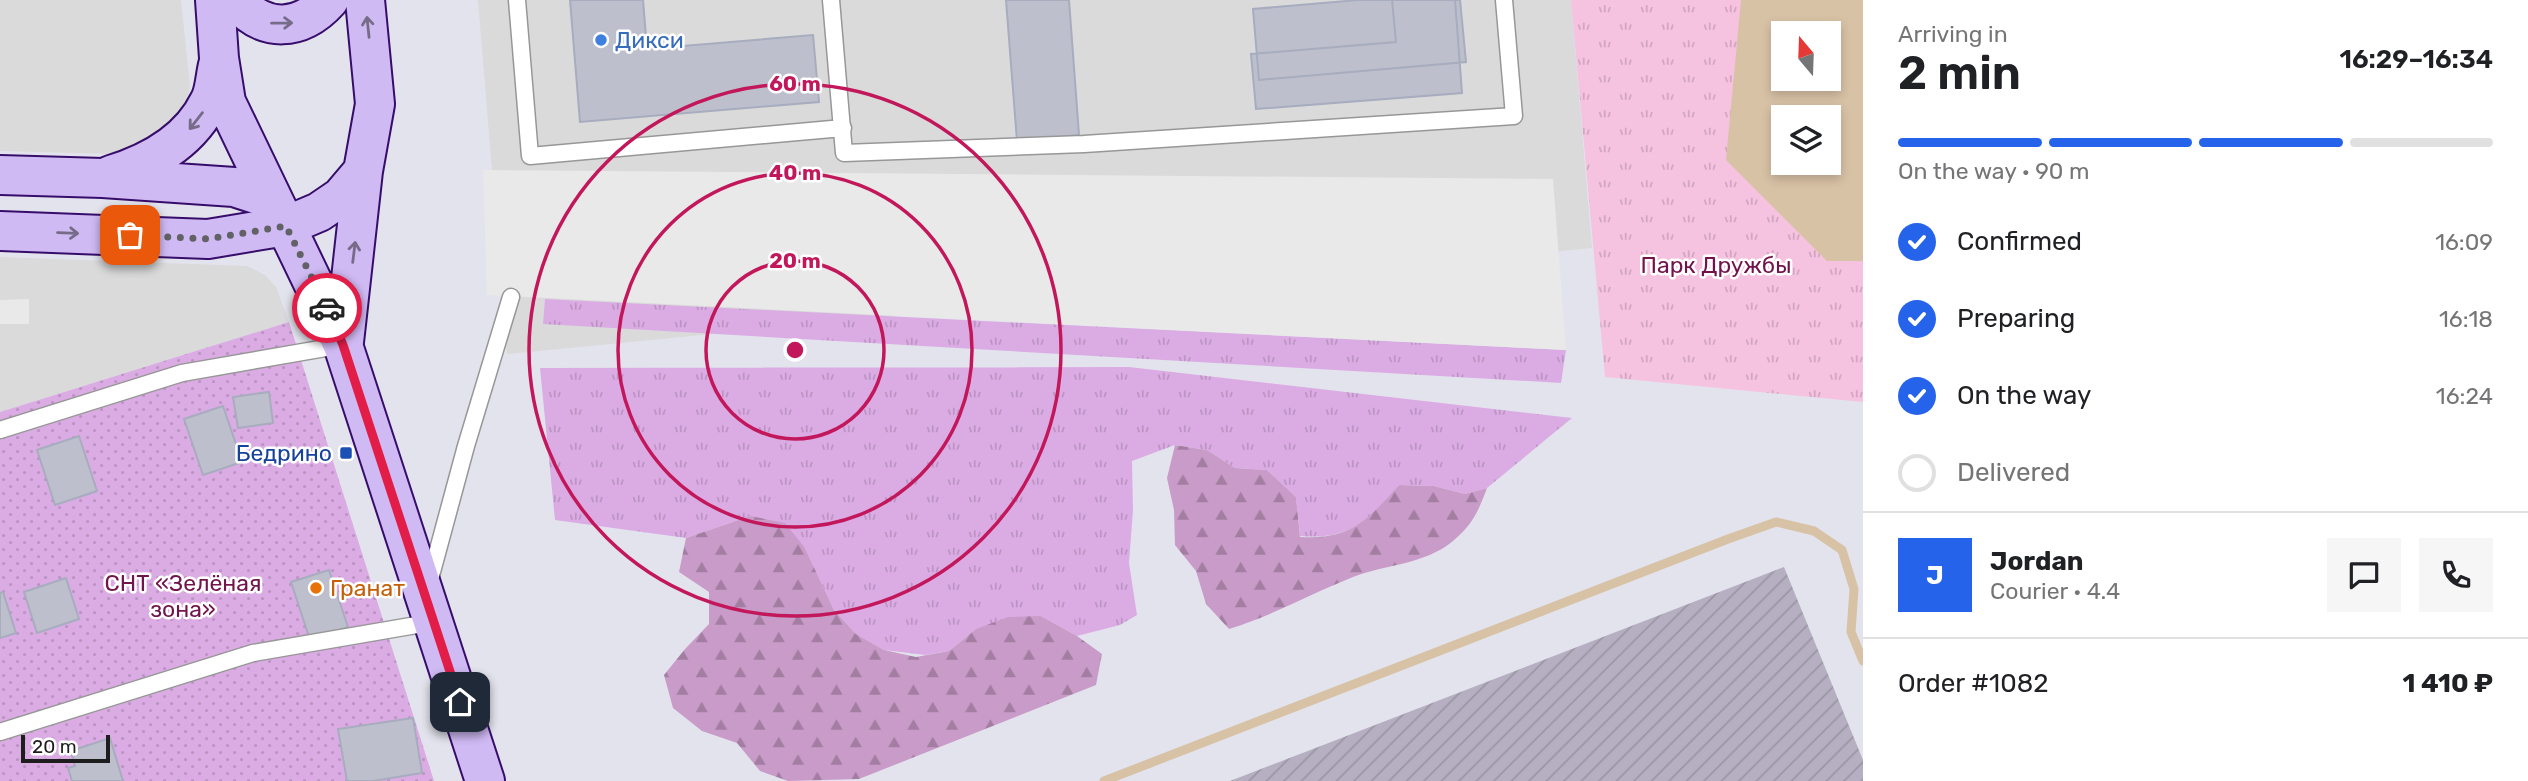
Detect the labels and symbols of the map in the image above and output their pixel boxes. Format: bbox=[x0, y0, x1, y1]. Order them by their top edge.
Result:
one-way arrow bbox=[271, 16, 294, 30]
one-way arrow bbox=[362, 16, 375, 39]
north arrow bbox=[1771, 21, 1841, 91]
place label: Дикси bbox=[615, 26, 684, 54]
marker: Дикси bbox=[593, 32, 609, 48]
text: 60 m bbox=[769, 71, 821, 96]
one-way arrow bbox=[189, 111, 203, 130]
text: 40 m bbox=[769, 160, 821, 185]
pin bbox=[100, 205, 160, 265]
one-way arrow bbox=[56, 227, 79, 240]
one-way arrow bbox=[347, 242, 360, 264]
text: 20 m bbox=[769, 248, 821, 273]
park label: Парк Дружбы bbox=[1641, 251, 1791, 279]
courier bbox=[292, 273, 362, 343]
centre of rings bbox=[783, 338, 807, 362]
place label: Бедрино bbox=[236, 439, 332, 467]
marker: Бедрино bbox=[338, 445, 354, 461]
park label: СНТ «Зелёная зона» bbox=[104, 569, 262, 623]
place label: Гранат bbox=[330, 574, 405, 602]
marker: Гранат bbox=[308, 580, 324, 596]
pin bbox=[430, 672, 490, 732]
scale bar bbox=[21, 732, 110, 764]

